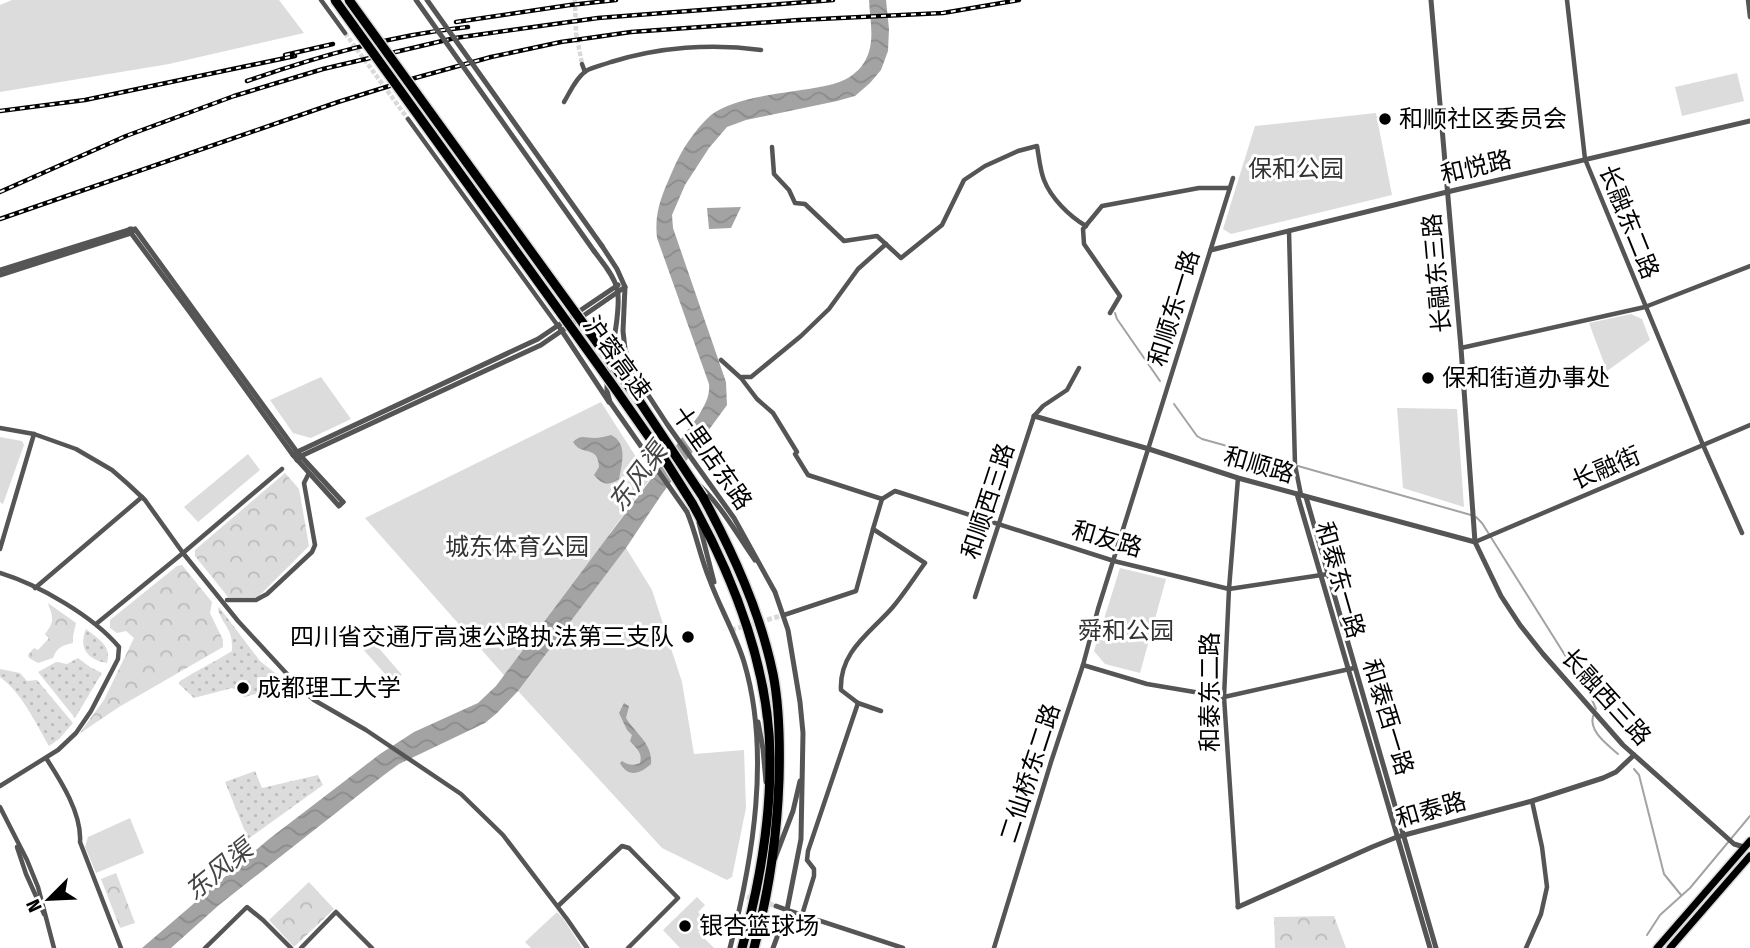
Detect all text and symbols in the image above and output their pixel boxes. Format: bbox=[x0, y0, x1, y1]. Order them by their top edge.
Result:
place label: 和顺社区委员会 bbox=[1399, 105, 1567, 133]
marker: 和顺社区委员会 bbox=[1377, 111, 1393, 127]
street label: 和悦路 bbox=[1438, 145, 1514, 189]
park label: 保和公园 bbox=[1248, 155, 1344, 183]
street label: 长融东二路 bbox=[1594, 161, 1664, 283]
street label: 长融东三路 bbox=[1418, 212, 1456, 334]
street label: 和顺东一路 bbox=[1143, 247, 1205, 369]
street label: 沪蓉高速 bbox=[577, 311, 657, 405]
place label: 保和街道办事处 bbox=[1442, 364, 1610, 392]
marker: 保和街道办事处 bbox=[1420, 370, 1436, 386]
street label: 十里店东路 bbox=[666, 401, 758, 515]
water label: 东风渠 bbox=[602, 433, 676, 517]
street label: 和顺西三路 bbox=[956, 440, 1020, 562]
street label: 长融街 bbox=[1567, 441, 1645, 495]
street label: 和顺路 bbox=[1221, 442, 1297, 488]
street label: 和友路 bbox=[1069, 516, 1145, 562]
street label: 和泰东一路 bbox=[1310, 518, 1370, 642]
park label: 城东体育公园 bbox=[445, 533, 589, 561]
park label: 舜和公园 bbox=[1078, 617, 1174, 645]
place label: 四川省交通厅高速公路执法第三支队 bbox=[290, 623, 674, 651]
marker: 四川省交通厅高速公路执法第三支队 bbox=[680, 629, 696, 645]
street label: 和泰东二路 bbox=[1196, 632, 1224, 752]
street label: 长融西三路 bbox=[1555, 643, 1657, 751]
street label: 和泰西一路 bbox=[1357, 656, 1419, 778]
place label: 成都理工大学 bbox=[257, 674, 401, 702]
marker: 成都理工大学 bbox=[235, 680, 251, 696]
street label: 二仙桥东二路 bbox=[994, 700, 1066, 846]
street label: 和泰路 bbox=[1393, 787, 1469, 833]
water label: 东风渠 bbox=[179, 831, 262, 907]
north arrow bbox=[14, 864, 84, 934]
text: N bbox=[21, 896, 47, 916]
place label: 银杏篮球场 bbox=[699, 912, 819, 940]
marker: 银杏篮球场 bbox=[677, 918, 693, 934]

